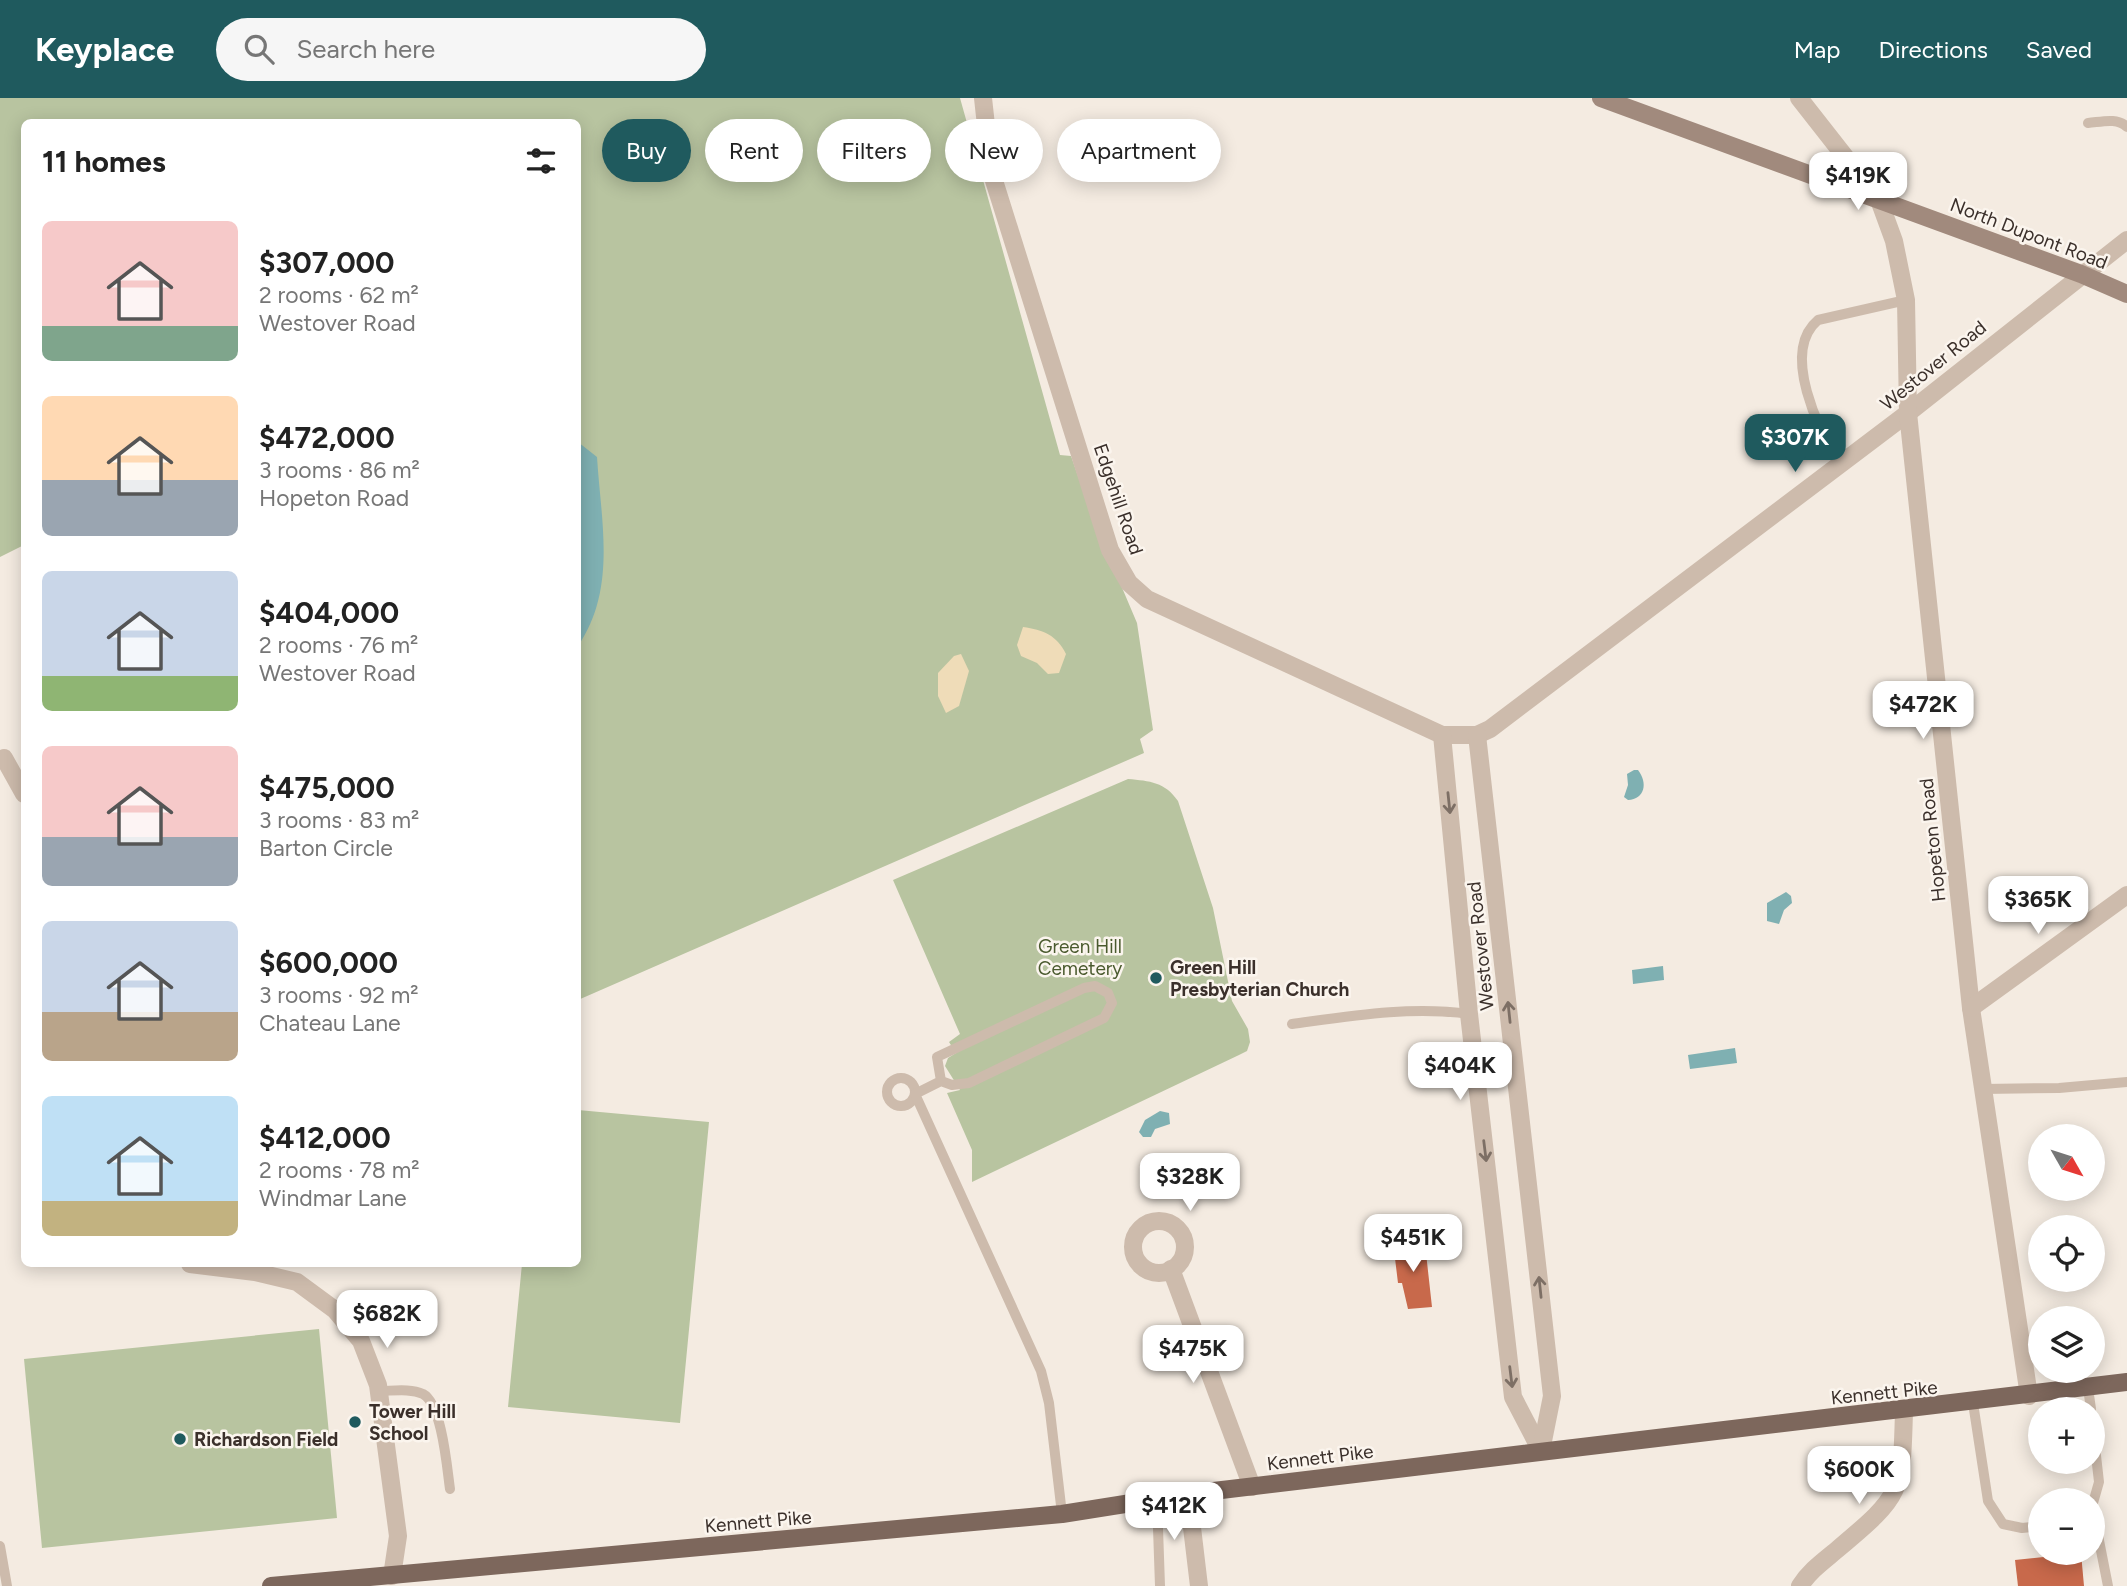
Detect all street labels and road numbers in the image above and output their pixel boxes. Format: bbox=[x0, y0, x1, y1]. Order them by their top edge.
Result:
street label: North Dupont Road bbox=[1947, 193, 2111, 274]
street label: Westover Road bbox=[1876, 316, 1991, 415]
street label: Edgehill Road bbox=[1089, 441, 1148, 558]
street label: Hopeton Road bbox=[1915, 777, 1950, 903]
street label: Westover Road bbox=[1462, 880, 1499, 1012]
street label: Kennett Pike bbox=[1830, 1375, 1939, 1410]
street label: Kennett Pike bbox=[1265, 1440, 1375, 1475]
street label: Kennett Pike bbox=[704, 1505, 812, 1538]

